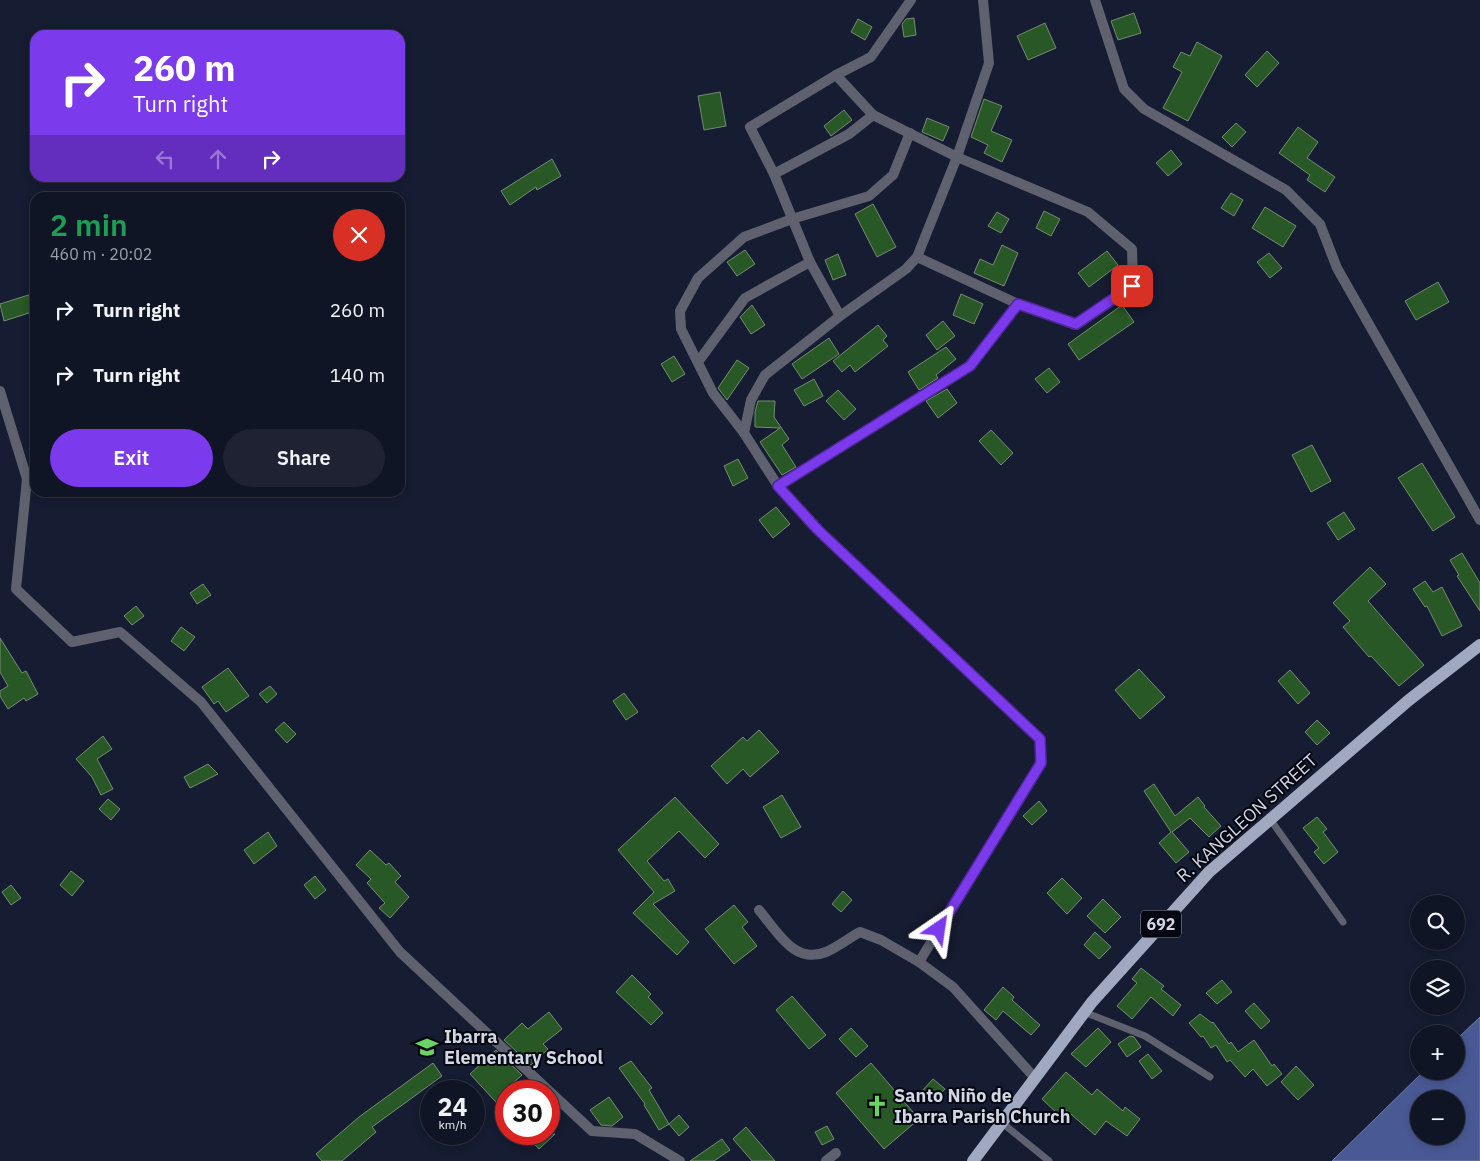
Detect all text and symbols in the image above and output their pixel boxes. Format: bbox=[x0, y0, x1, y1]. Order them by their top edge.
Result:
text: 260 m bbox=[133, 45, 236, 91]
icon: right bbox=[50, 50, 115, 115]
text: Turn right bbox=[133, 89, 228, 118]
icon: left bbox=[151, 145, 179, 173]
icon: ahead bbox=[204, 145, 232, 173]
icon: right bbox=[257, 145, 285, 173]
text: 2 min bbox=[50, 205, 128, 244]
button: close bbox=[333, 209, 385, 261]
text: 460 m · 20:02 bbox=[50, 244, 152, 264]
pin bbox=[1111, 265, 1153, 307]
icon: arrive bbox=[1118, 272, 1146, 300]
icon: right bbox=[50, 296, 78, 324]
text: Turn right bbox=[93, 298, 180, 322]
text: 260 m bbox=[330, 298, 385, 322]
icon: right bbox=[50, 361, 78, 389]
text: Turn right bbox=[93, 363, 180, 387]
text: 140 m bbox=[330, 363, 385, 387]
button: Exit bbox=[50, 429, 213, 487]
button: Share bbox=[223, 429, 385, 487]
street label: R. KANGLEON STREET bbox=[1172, 748, 1322, 887]
map controls bbox=[1410, 895, 1465, 1145]
button: search bbox=[1410, 895, 1465, 950]
position arrow bbox=[912, 902, 964, 954]
road number: 692 bbox=[1141, 911, 1181, 938]
button: layers bbox=[1410, 960, 1465, 1015]
place label: Ibarra Elementary School bbox=[444, 1025, 603, 1069]
button: + bbox=[1410, 1025, 1465, 1080]
school or university icon: Ibarra Elementary School bbox=[414, 1034, 440, 1060]
speed limit sign: 30 bbox=[495, 1080, 560, 1145]
place label: Santo Niño de Ibarra Parish Church bbox=[894, 1084, 1070, 1128]
text: 24 bbox=[437, 1090, 468, 1123]
button: − bbox=[1410, 1090, 1465, 1145]
church icon: Santo Niño de Ibarra Parish Church bbox=[864, 1093, 890, 1119]
text: km/h bbox=[438, 1117, 467, 1132]

